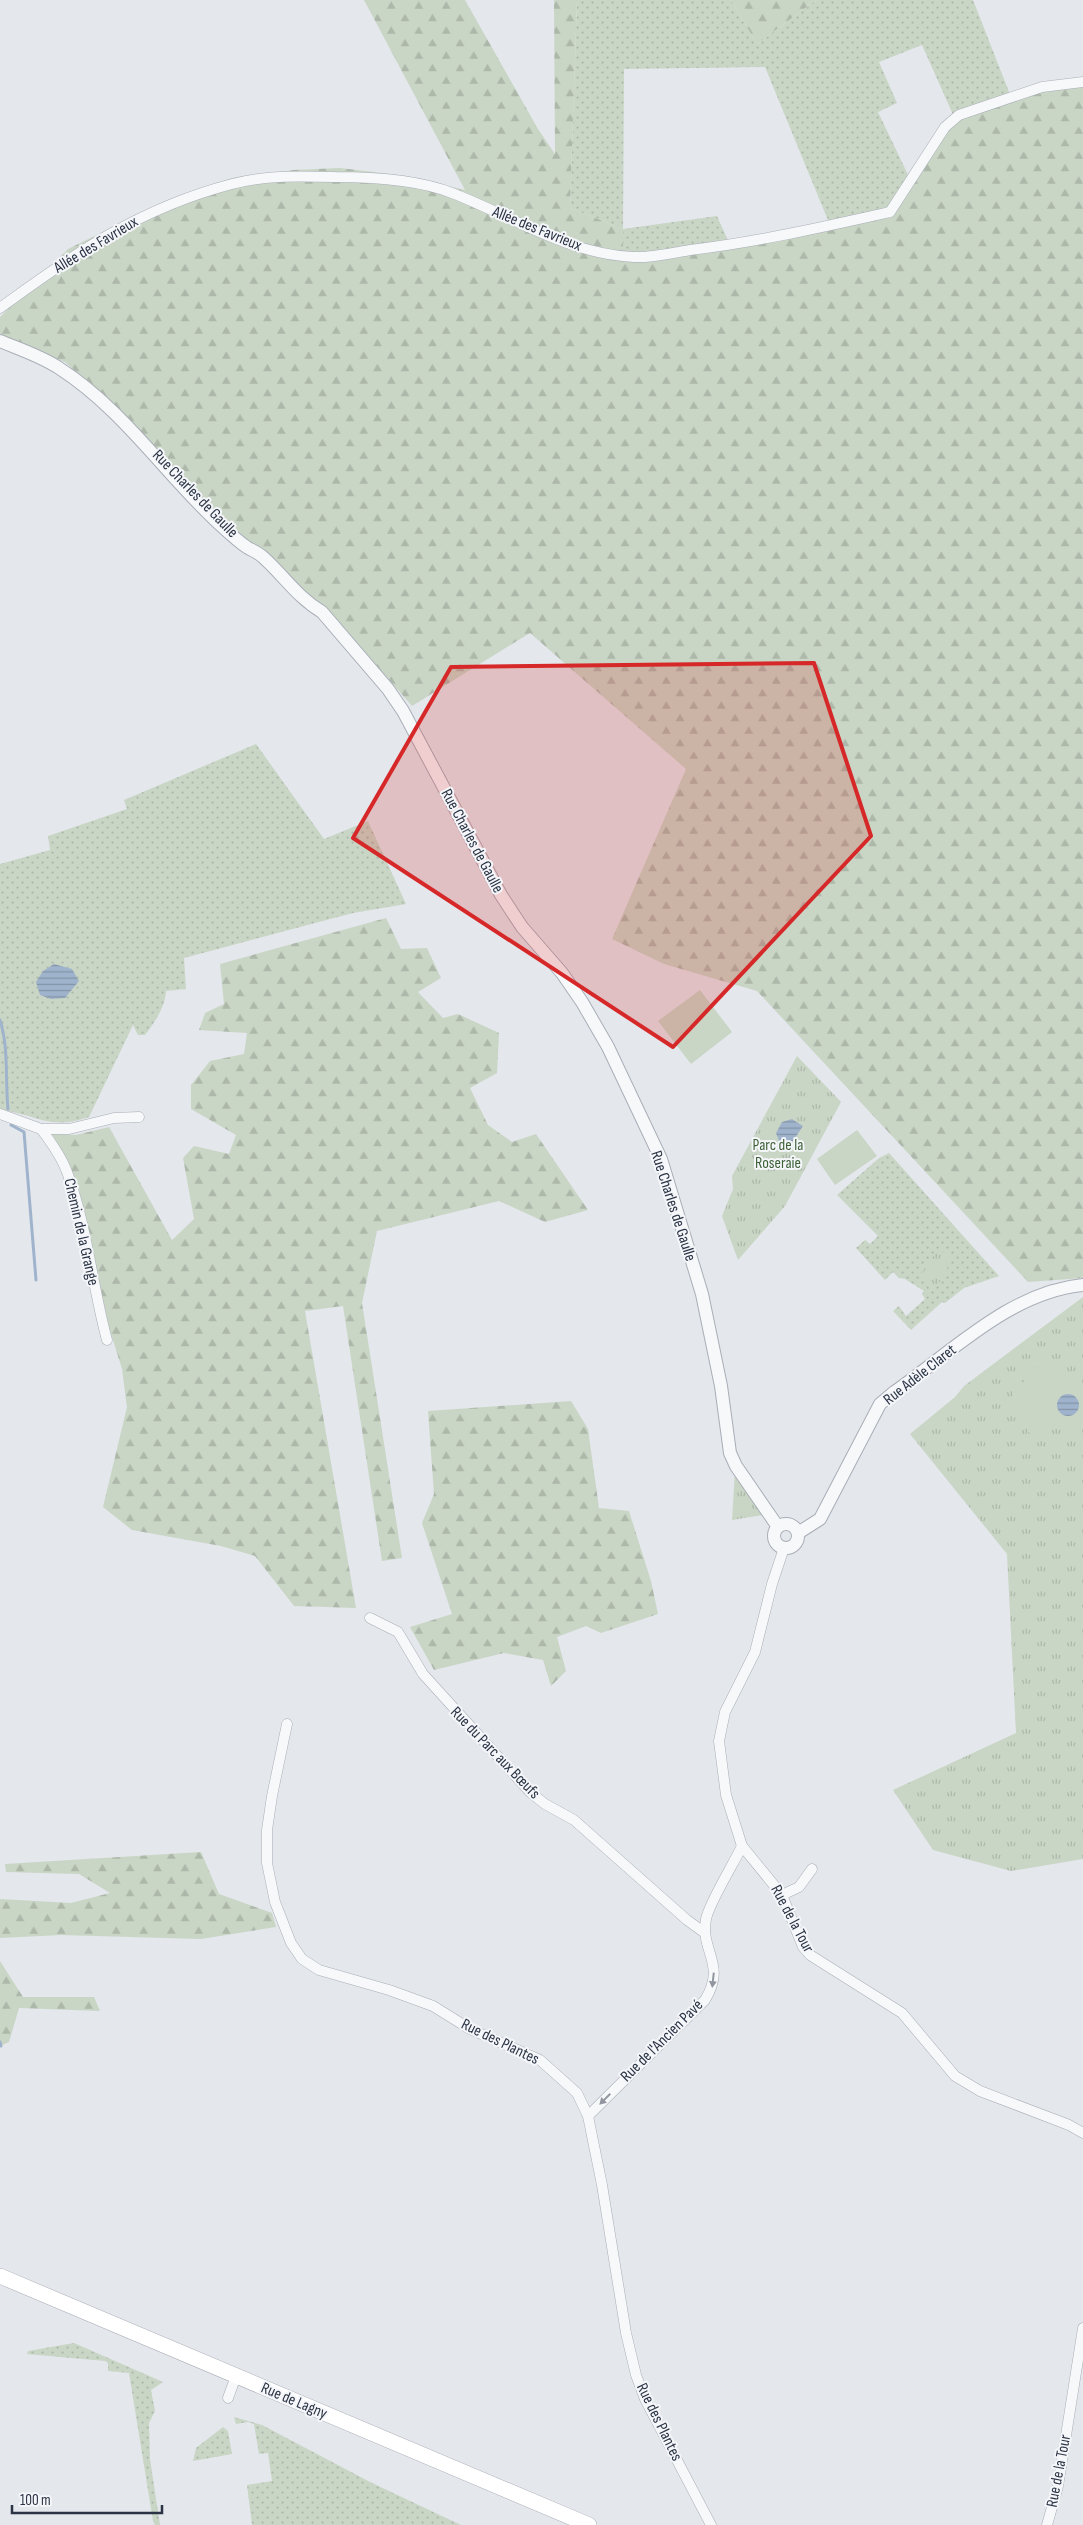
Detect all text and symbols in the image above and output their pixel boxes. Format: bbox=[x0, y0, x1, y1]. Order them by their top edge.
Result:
street label: Allée des Favrieux bbox=[489, 202, 584, 256]
street label: Allée des Favrieux bbox=[50, 213, 141, 278]
street label: Rue Charles de Gaulle bbox=[148, 446, 242, 542]
street label: Rue Charles de Gaulle bbox=[437, 786, 507, 896]
park label: Parc de la Roseraie bbox=[753, 1136, 803, 1173]
street label: Rue Charles de Gaulle bbox=[646, 1148, 700, 1264]
street label: Chemin de la Grange bbox=[59, 1177, 103, 1287]
street label: Rue Adèle Claret bbox=[880, 1341, 960, 1409]
street label: Rue du Parc aux Bœufs bbox=[446, 1703, 544, 1803]
street label: Rue de la Tour bbox=[766, 1882, 818, 1956]
one-way arrow bbox=[709, 1972, 717, 1988]
street label: Rue de l'Ancien Pavé bbox=[617, 1996, 707, 2086]
street label: Rue des Plantes bbox=[458, 2015, 542, 2069]
one-way arrow bbox=[600, 2092, 612, 2104]
street label: Rue de Lagny bbox=[258, 2379, 330, 2423]
street label: Rue des Plantes bbox=[632, 2380, 686, 2464]
street label: Rue de la Tour bbox=[1043, 2433, 1075, 2509]
scale bar bbox=[12, 2482, 162, 2514]
text: 100 m bbox=[20, 2491, 51, 2510]

